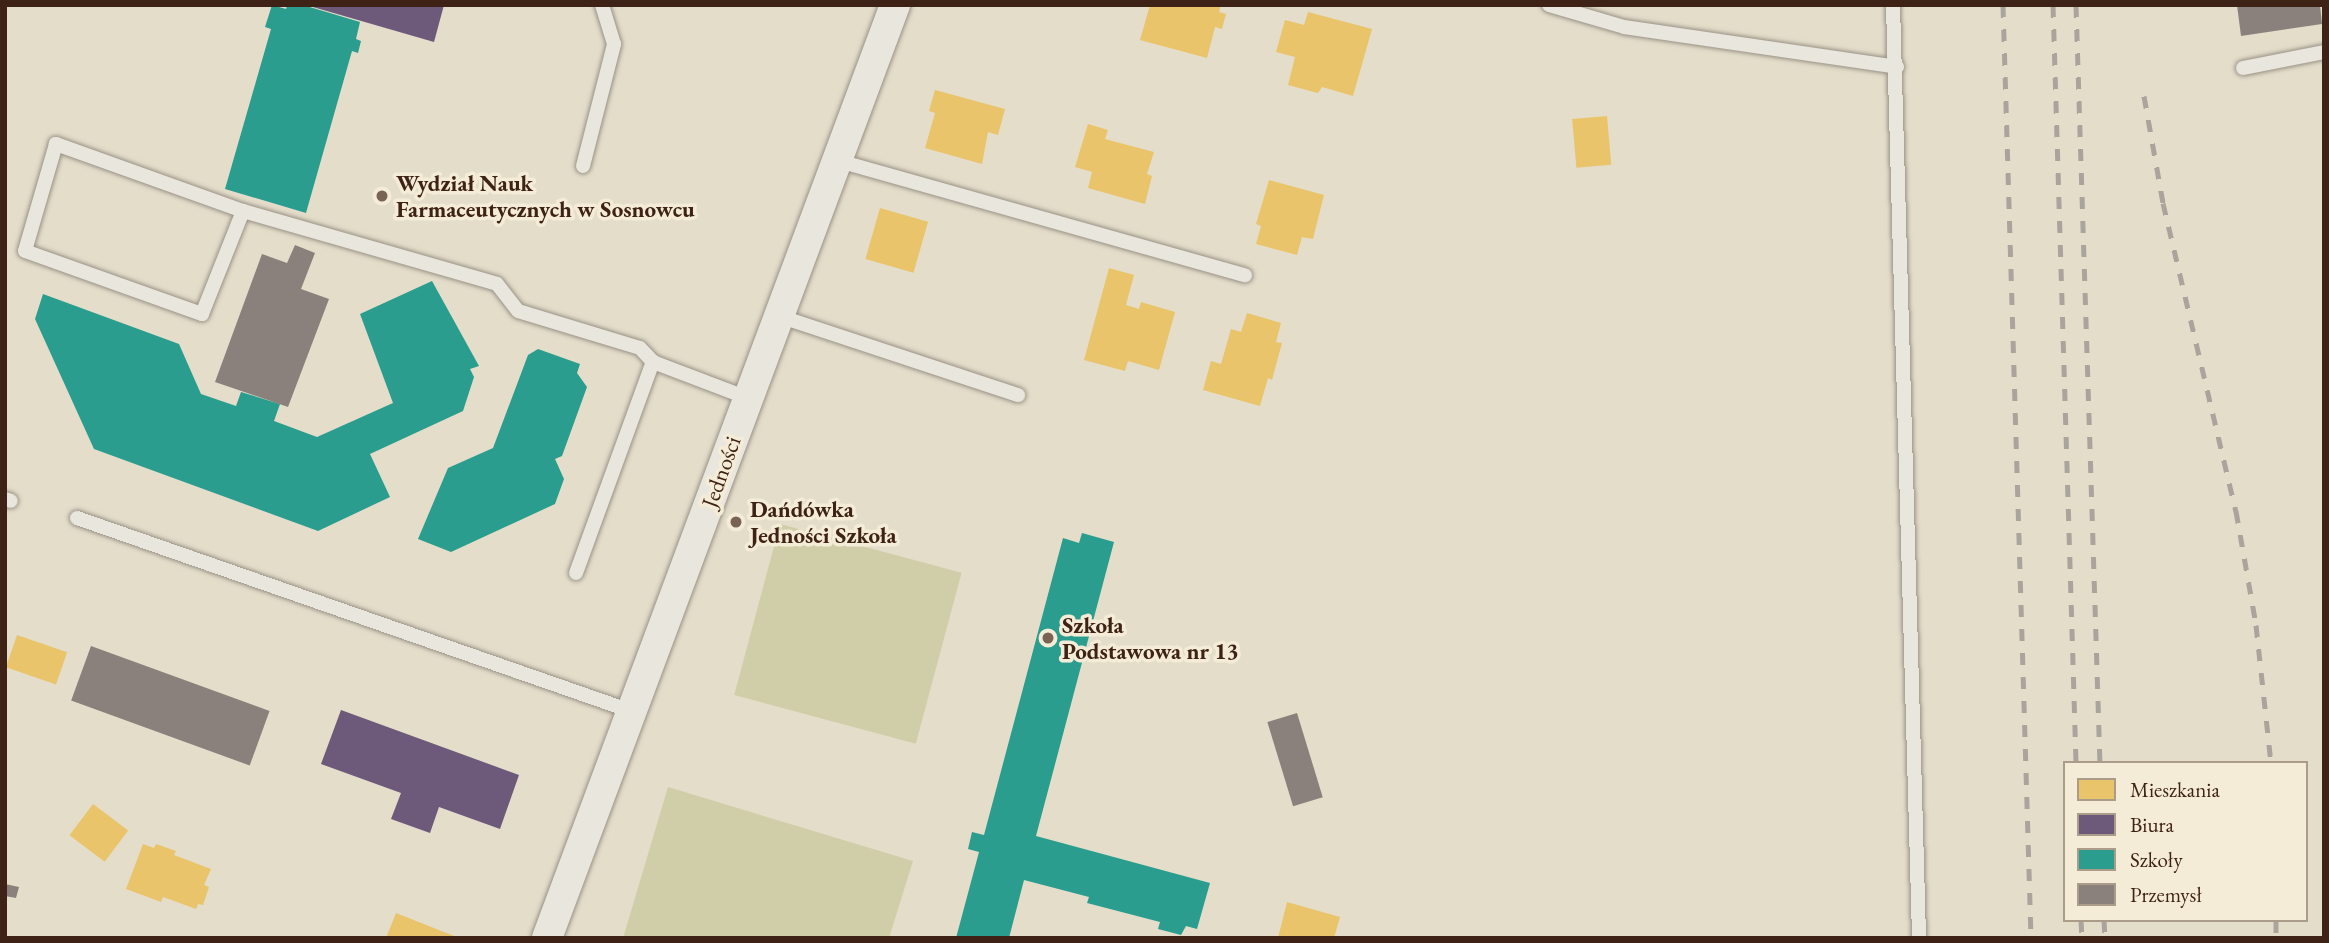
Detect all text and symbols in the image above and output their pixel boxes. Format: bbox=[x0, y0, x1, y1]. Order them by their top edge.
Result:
place label: Wydział Nauk Farmaceutycznych w Sosnowcu bbox=[396, 169, 695, 223]
marker: Wydział Nauk Farmaceutycznych w Sosnowcu bbox=[374, 188, 390, 204]
street label: Jedności bbox=[695, 432, 747, 512]
place label: Dańdówka Jedności Szkoła bbox=[750, 495, 897, 549]
marker: Dańdówka Jedności Szkoła bbox=[728, 514, 744, 530]
place label: Szkoła Podstawowa nr 13 bbox=[1062, 611, 1239, 665]
marker: Szkoła Podstawowa nr 13 bbox=[1040, 630, 1056, 646]
legend bbox=[2063, 761, 2308, 922]
text: Mieszkania bbox=[2130, 776, 2220, 803]
text: Biura bbox=[2130, 811, 2174, 838]
text: Szkoły bbox=[2130, 846, 2183, 873]
text: Przemysł bbox=[2130, 881, 2202, 908]

